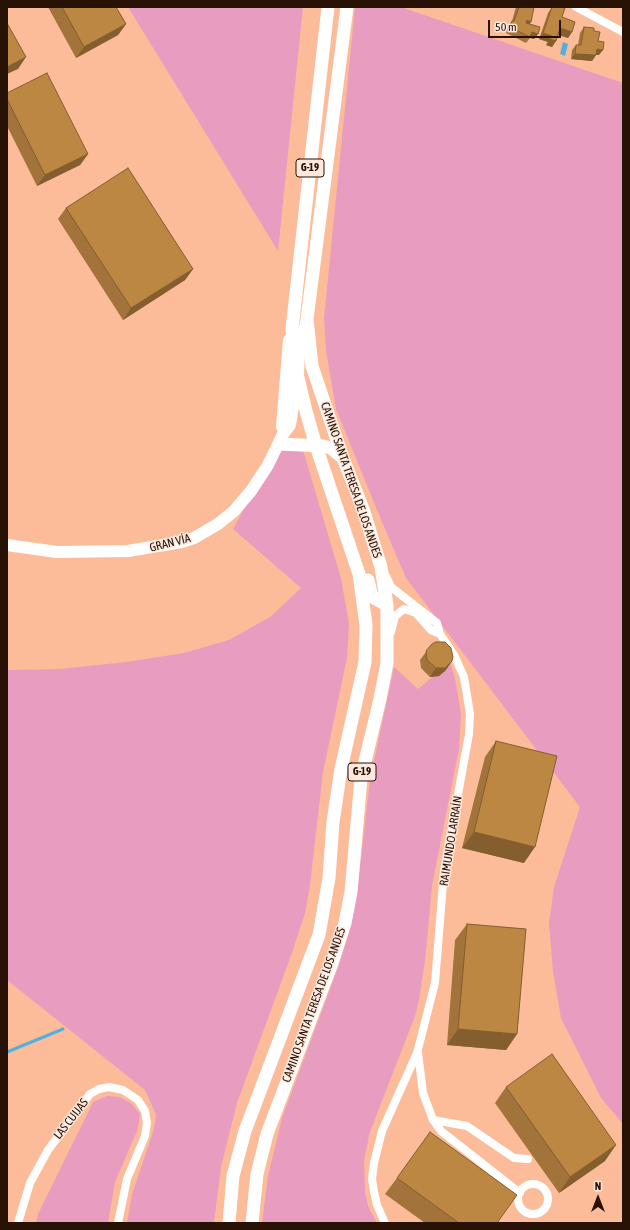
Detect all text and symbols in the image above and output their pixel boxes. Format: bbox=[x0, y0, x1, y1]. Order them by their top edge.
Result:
scale bar bbox=[490, 12, 563, 38]
text: 50 m bbox=[495, 20, 517, 34]
road number: G-19 bbox=[296, 159, 324, 177]
street label: CAMINO SANTA TERESA DE LOS ANDES bbox=[318, 400, 384, 560]
street label: GRAN VÍA bbox=[148, 531, 192, 555]
road number: G-19 bbox=[348, 763, 376, 781]
street label: RAIMUNDO LARRAÍN bbox=[437, 795, 465, 887]
street label: CAMINO SANTA TERESA DE LOS ANDES bbox=[279, 926, 349, 1084]
street label: LAS CUIJAS bbox=[51, 1096, 91, 1142]
north arrow bbox=[578, 1178, 618, 1218]
text: N bbox=[595, 1180, 601, 1192]

